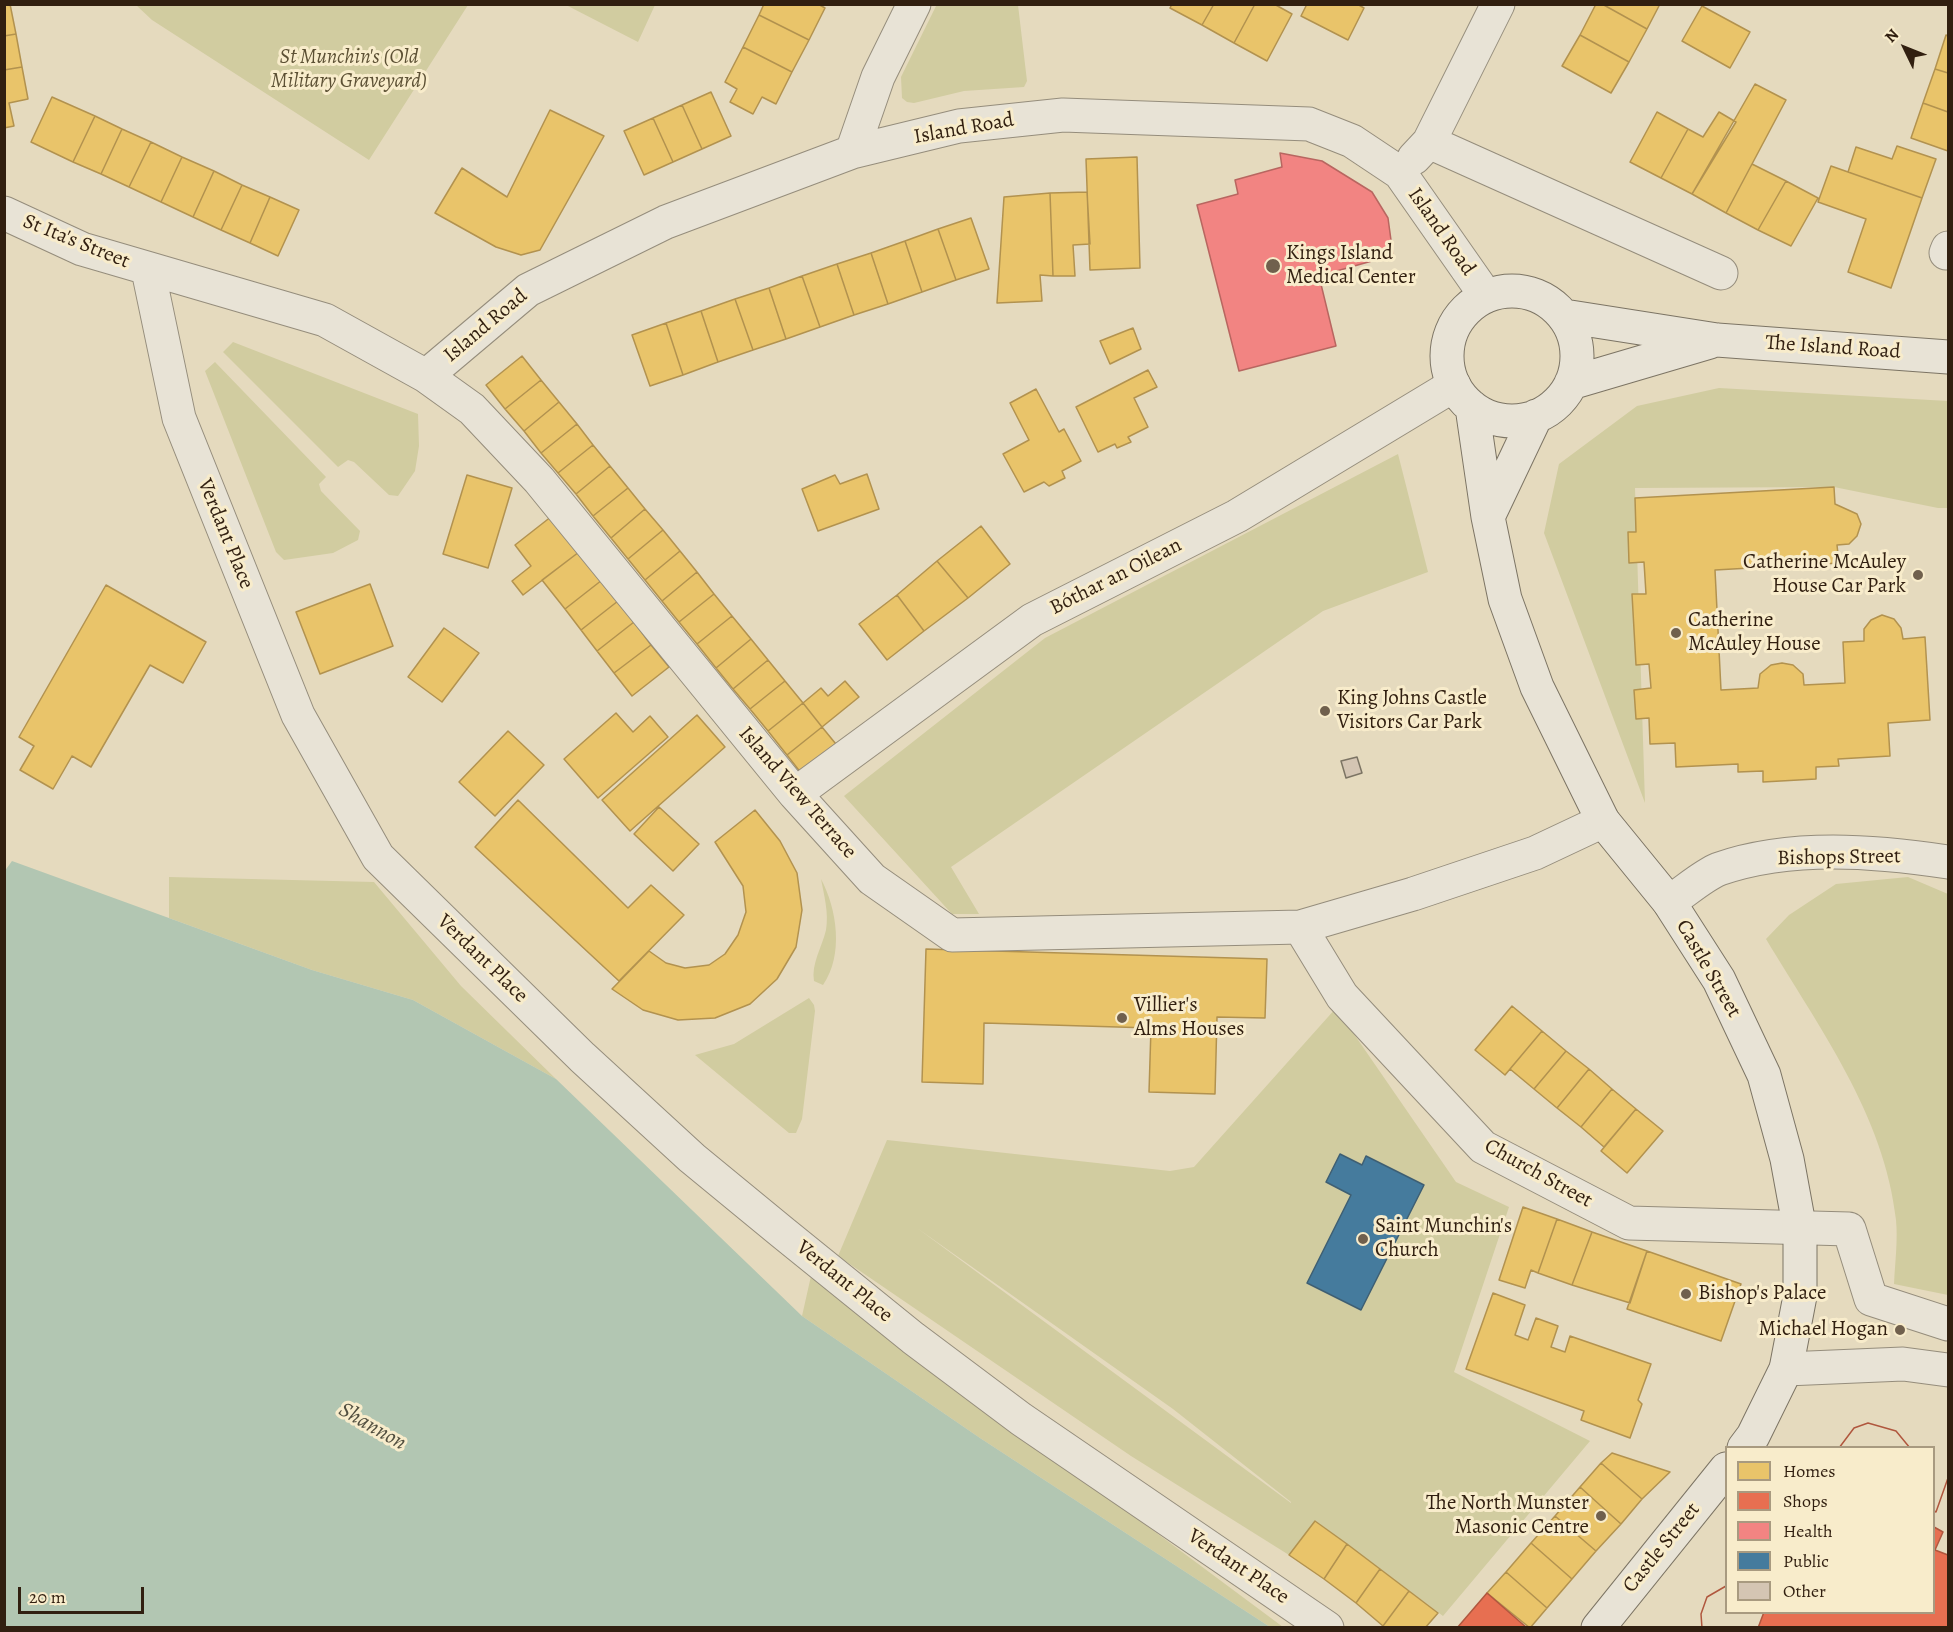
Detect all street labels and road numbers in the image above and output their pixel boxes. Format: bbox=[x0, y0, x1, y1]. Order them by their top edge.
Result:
street label: Island Road bbox=[912, 108, 1016, 150]
street label: Island Road bbox=[1402, 183, 1480, 281]
street label: St Ita's Street bbox=[19, 209, 133, 275]
street label: Island Road bbox=[439, 284, 533, 368]
street label: The Island Road bbox=[1765, 331, 1901, 365]
street label: Verdant Place bbox=[191, 475, 259, 593]
street label: Bóthar an Oilean bbox=[1046, 533, 1186, 621]
street label: Island View Terrace bbox=[733, 722, 861, 864]
street label: Bishops Street bbox=[1777, 844, 1901, 872]
street label: Verdant Place bbox=[431, 909, 533, 1009]
street label: Castle Street bbox=[1670, 916, 1746, 1022]
street label: Church Street bbox=[1480, 1134, 1596, 1214]
street label: Verdant Place bbox=[791, 1236, 897, 1328]
street label: Castle Street bbox=[1618, 1498, 1706, 1598]
street label: Verdant Place bbox=[1183, 1524, 1293, 1610]

